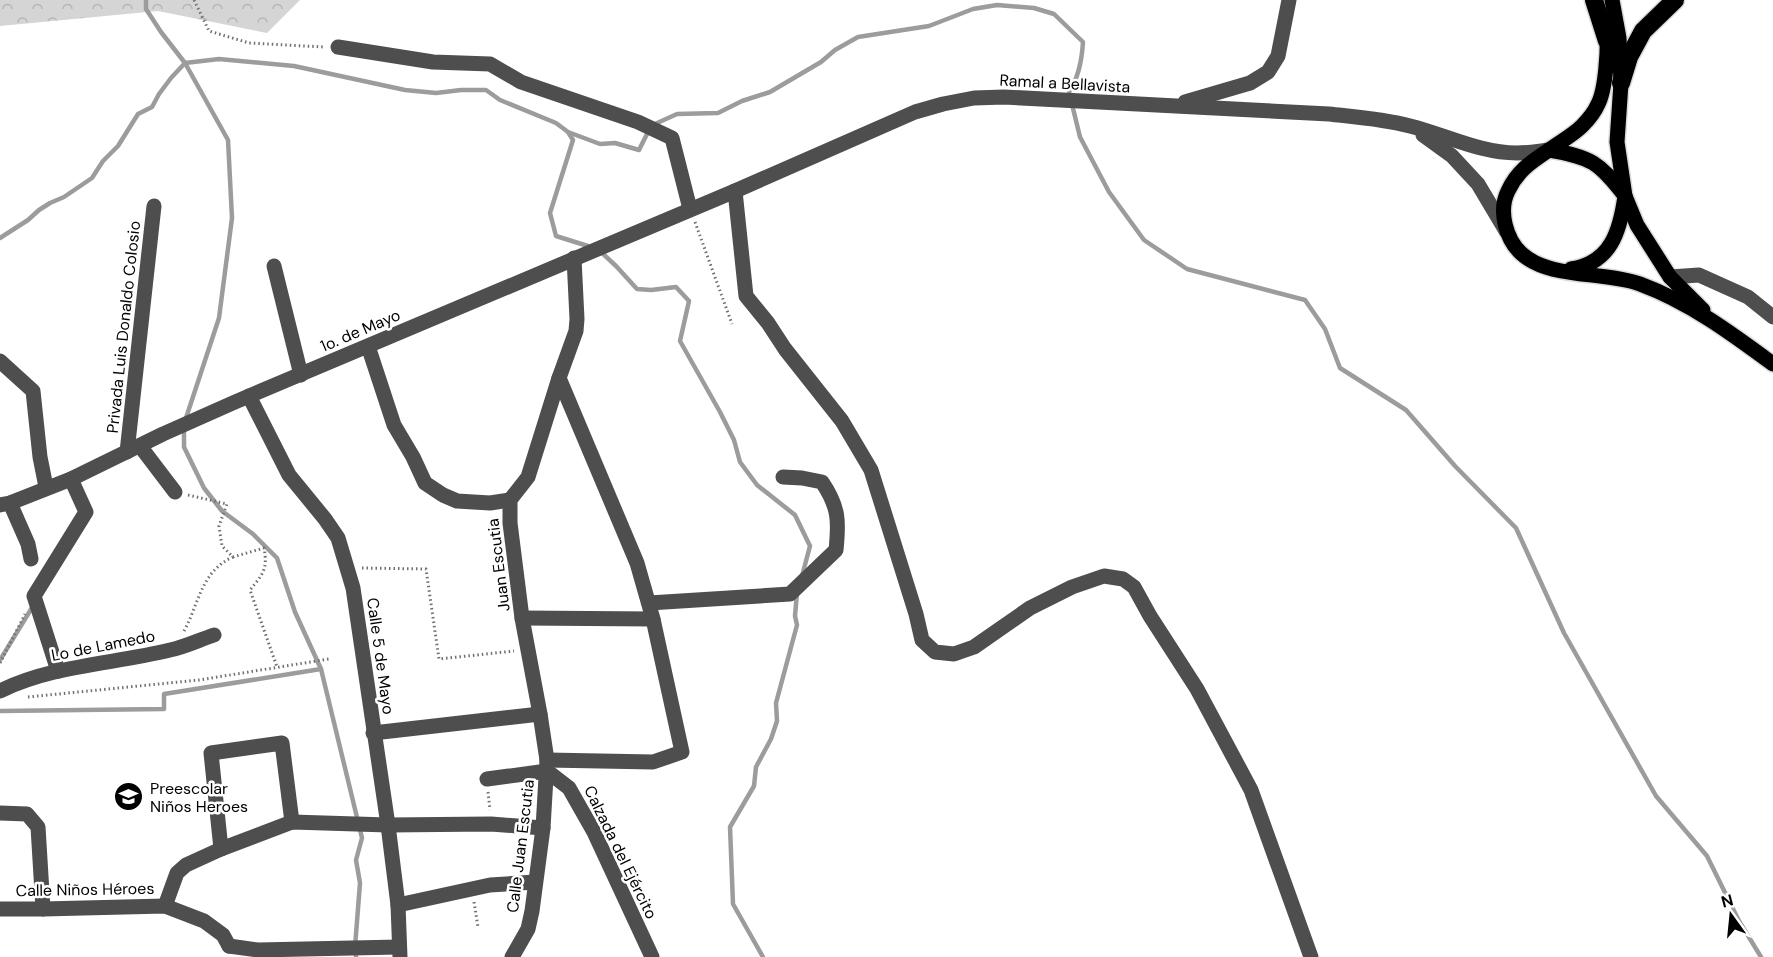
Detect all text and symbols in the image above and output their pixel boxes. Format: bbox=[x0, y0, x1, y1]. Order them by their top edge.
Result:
street label: Ramal a Bellavista bbox=[999, 70, 1131, 97]
street label: Privada Luis Donaldo Colosio bbox=[102, 220, 145, 434]
street label: 1o. de Mayo bbox=[317, 304, 403, 357]
street label: Juan Escutia bbox=[482, 517, 515, 613]
street label: Calle 5 de Mayo bbox=[362, 596, 399, 716]
street label: Lo de Lamedo bbox=[49, 625, 157, 666]
place label: Preescolar Niños Heroes bbox=[150, 778, 248, 817]
street label: Calle Juan Escutia bbox=[502, 778, 539, 914]
school or university icon: Preescolar Niños Heroes bbox=[113, 781, 145, 813]
street label: Calzada del Ejército bbox=[579, 782, 662, 922]
street label: Calle Niños Héroes bbox=[15, 878, 155, 901]
north arrow bbox=[1701, 885, 1761, 945]
text: N bbox=[1719, 889, 1736, 913]

